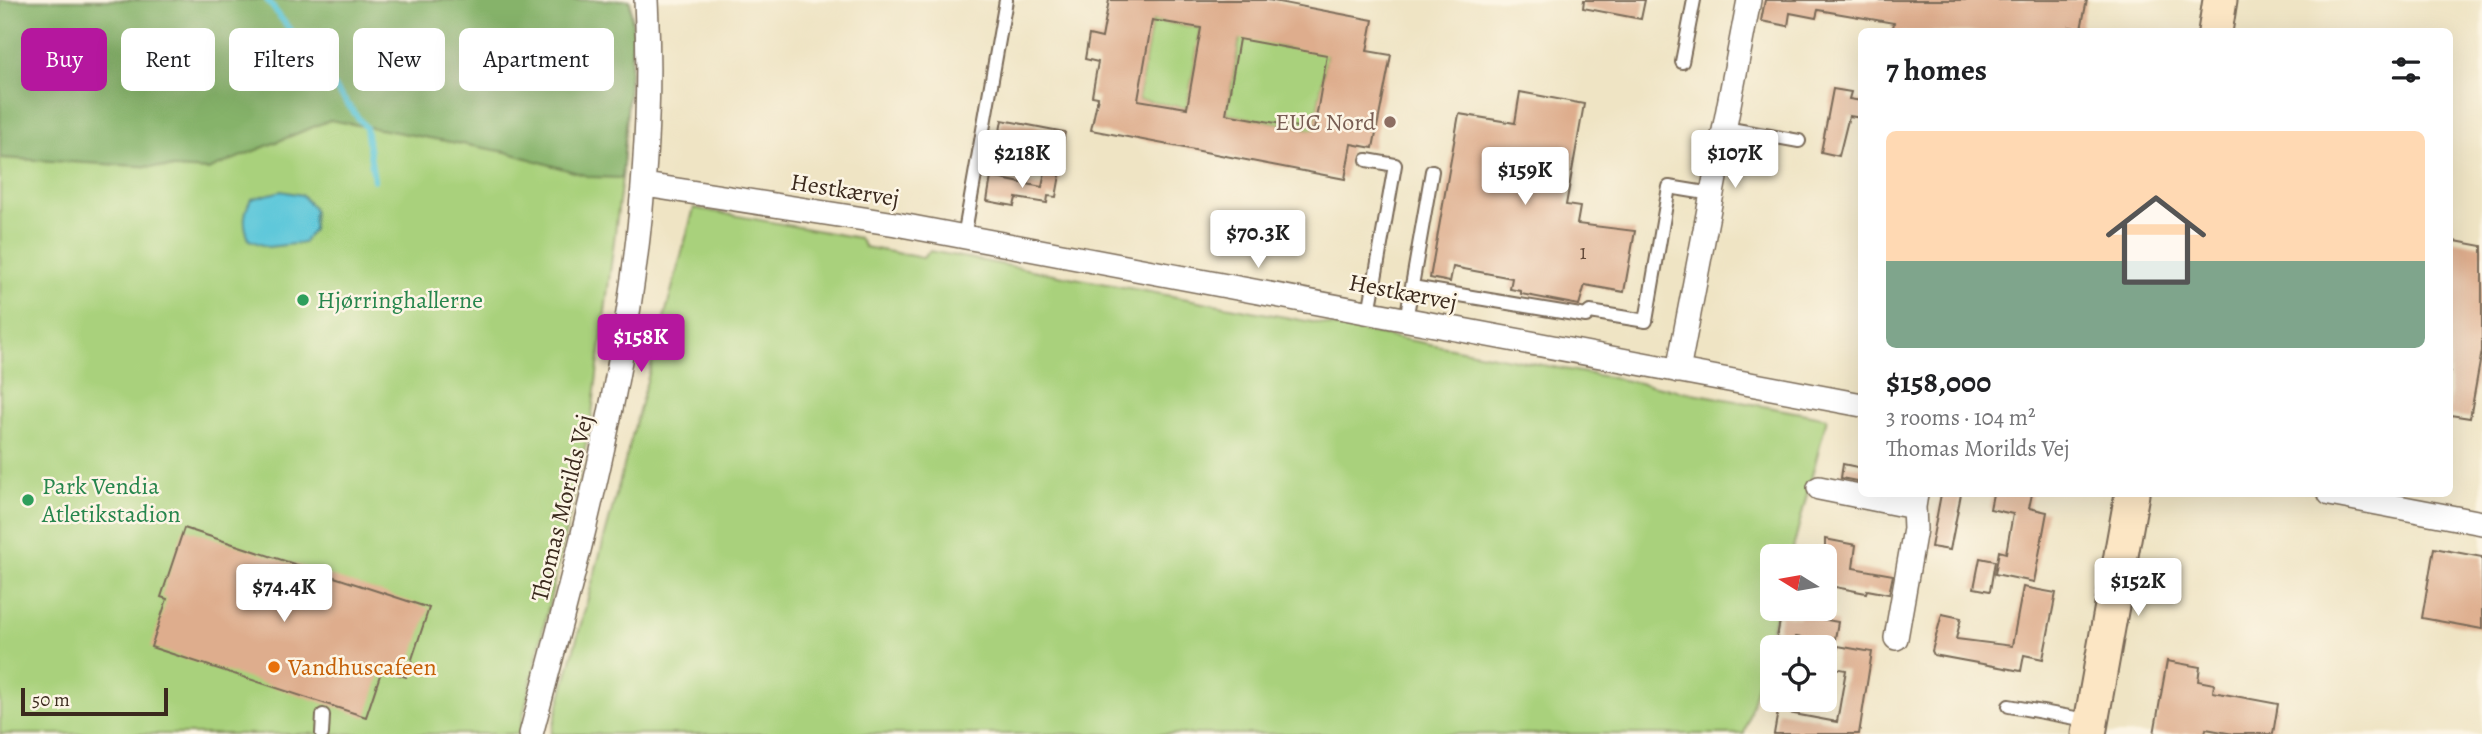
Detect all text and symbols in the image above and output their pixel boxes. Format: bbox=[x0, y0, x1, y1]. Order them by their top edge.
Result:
chip: Buy bbox=[21, 28, 107, 91]
chip: Rent bbox=[121, 28, 215, 91]
chip: Filters bbox=[229, 28, 339, 91]
chip: New bbox=[353, 28, 445, 91]
chip: Apartment bbox=[459, 28, 614, 91]
text: 7 homes bbox=[1886, 50, 1987, 90]
icon: filters bbox=[2387, 51, 2425, 89]
place label: EUC Nord bbox=[1275, 106, 1376, 138]
marker: EUC Nord bbox=[1382, 114, 1398, 130]
pin: $218K bbox=[973, 130, 1071, 190]
pin: $107K bbox=[1686, 130, 1784, 190]
text: $218K bbox=[994, 137, 1050, 168]
text: $107K bbox=[1707, 137, 1763, 168]
pin: $159K bbox=[1476, 148, 1574, 207]
text: $159K bbox=[1498, 154, 1552, 185]
street label: Hestkærvej bbox=[788, 166, 902, 214]
icon: home bbox=[2093, 177, 2219, 303]
pin: $70.3K bbox=[1201, 210, 1315, 270]
text: $70.3K bbox=[1226, 217, 1290, 248]
house number: 1 bbox=[1579, 238, 1587, 266]
street label: Hestkærvej bbox=[1346, 266, 1460, 318]
place label: Hjørringhallerne bbox=[317, 284, 483, 316]
marker: Hjørringhallerne bbox=[295, 292, 311, 308]
pin: $158K bbox=[592, 314, 690, 374]
text: $158K bbox=[614, 321, 668, 352]
text: $158,000 bbox=[1886, 362, 1991, 402]
text: 3 rooms · 104 m² bbox=[1886, 402, 2035, 433]
street label: Thomas Morilds Vej bbox=[523, 411, 601, 605]
text: Thomas Morilds Vej bbox=[1886, 433, 2070, 464]
place label: Park Vendia Atletikstadion bbox=[41, 470, 181, 530]
marker: Park Vendia Atletikstadion bbox=[20, 492, 36, 508]
north arrow bbox=[1760, 544, 1838, 621]
map controls bbox=[1760, 544, 1837, 712]
pin: $152K bbox=[2089, 558, 2187, 618]
pin: $74.4K bbox=[227, 564, 341, 624]
text: $152K bbox=[2111, 565, 2166, 596]
text: $74.4K bbox=[252, 571, 316, 602]
button: locate bbox=[1760, 635, 1837, 712]
place label: Vandhuscafeen bbox=[287, 651, 437, 683]
marker: Vandhuscafeen bbox=[266, 659, 282, 675]
scale bar bbox=[21, 685, 168, 717]
text: 50 m bbox=[32, 687, 70, 713]

